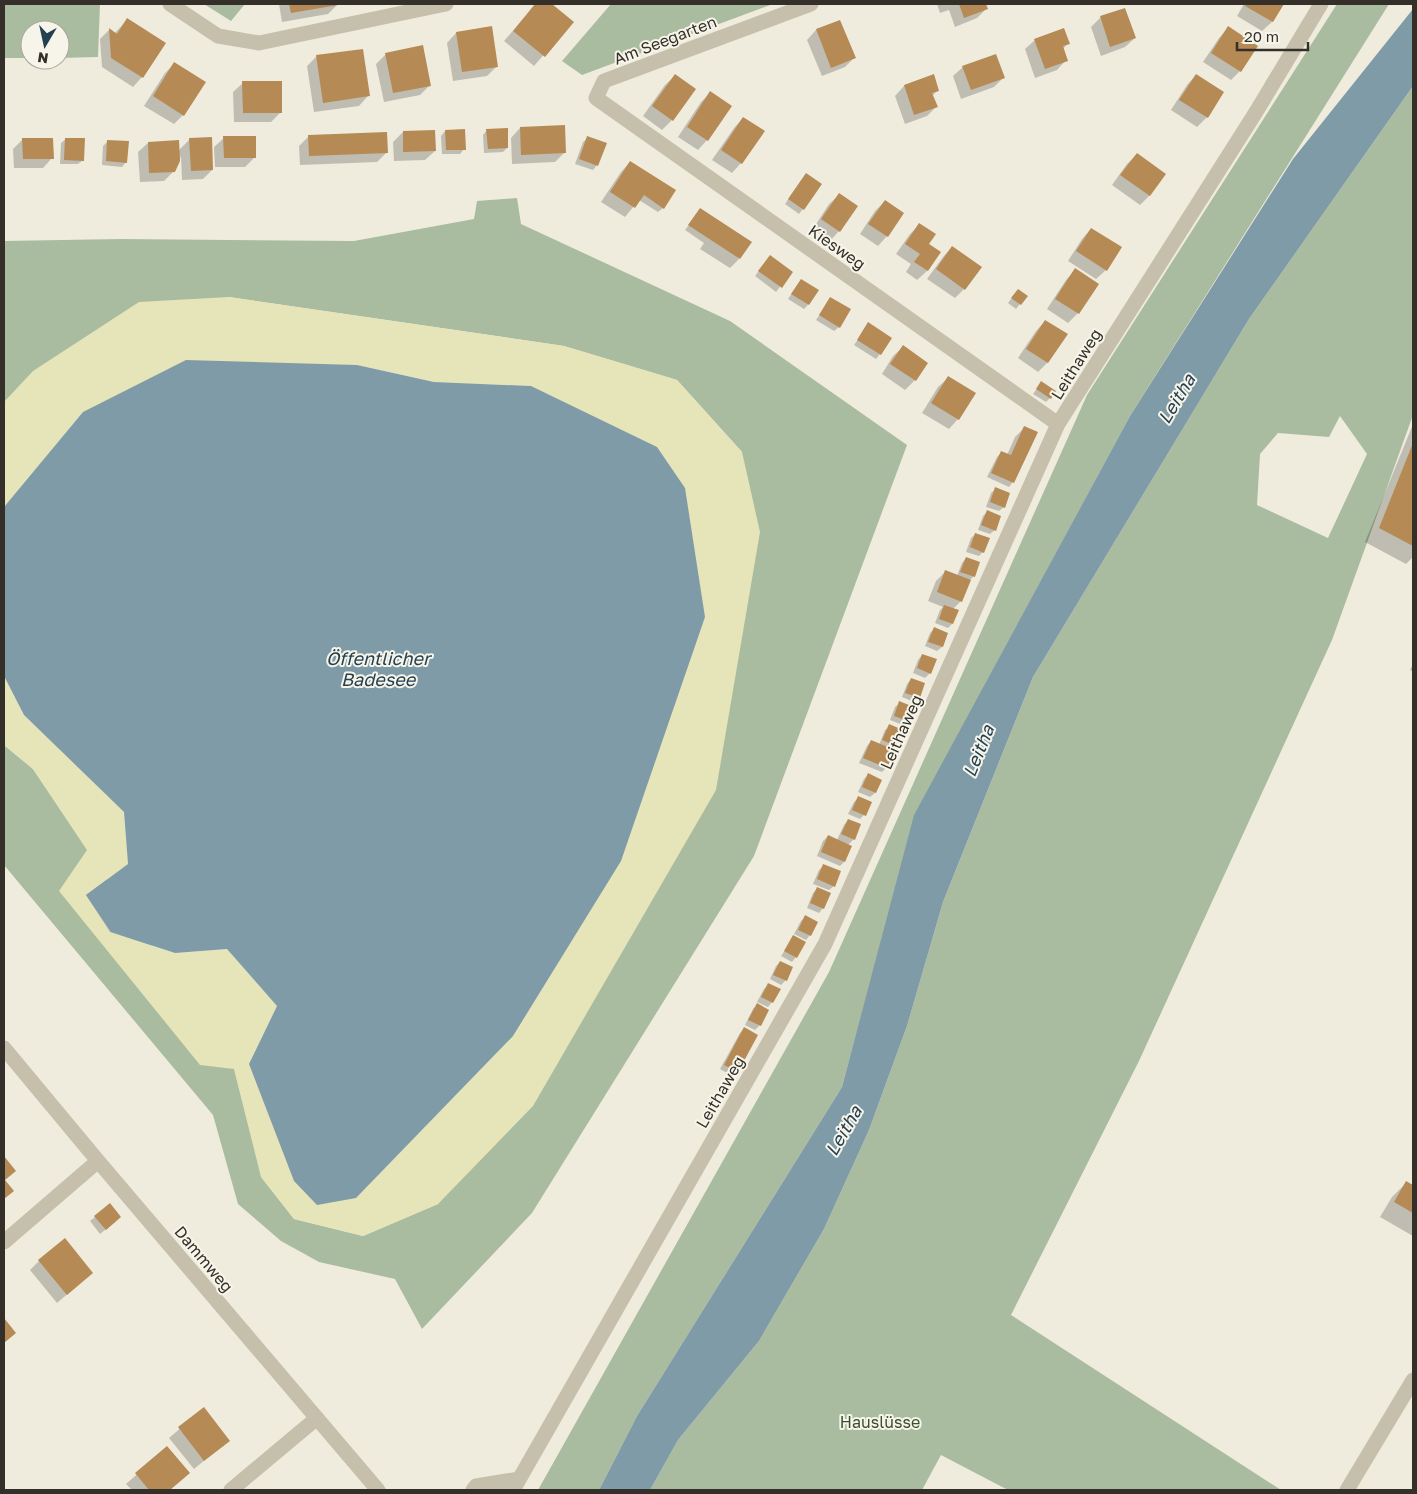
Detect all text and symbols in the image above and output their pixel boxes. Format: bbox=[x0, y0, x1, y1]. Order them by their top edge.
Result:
street label: Am Seegarten bbox=[611, 11, 719, 69]
north arrow bbox=[20, 20, 70, 70]
scale bar bbox=[1237, 20, 1308, 52]
text: 20 m bbox=[1244, 27, 1279, 45]
text: N bbox=[36, 49, 49, 68]
street label: Kiesweg bbox=[805, 220, 869, 274]
street label: Leithaweg bbox=[1046, 325, 1106, 403]
water label: Leitha bbox=[1153, 369, 1200, 427]
water label: Öffentlicher Badesee bbox=[326, 647, 433, 690]
street label: Leithaweg bbox=[876, 692, 926, 772]
water label: Leitha bbox=[958, 721, 999, 780]
street label: Leithaweg bbox=[691, 1053, 749, 1131]
water label: Leitha bbox=[820, 1101, 867, 1159]
street label: Dammweg bbox=[171, 1222, 237, 1296]
park label: Hauslüsse bbox=[840, 1412, 920, 1432]

